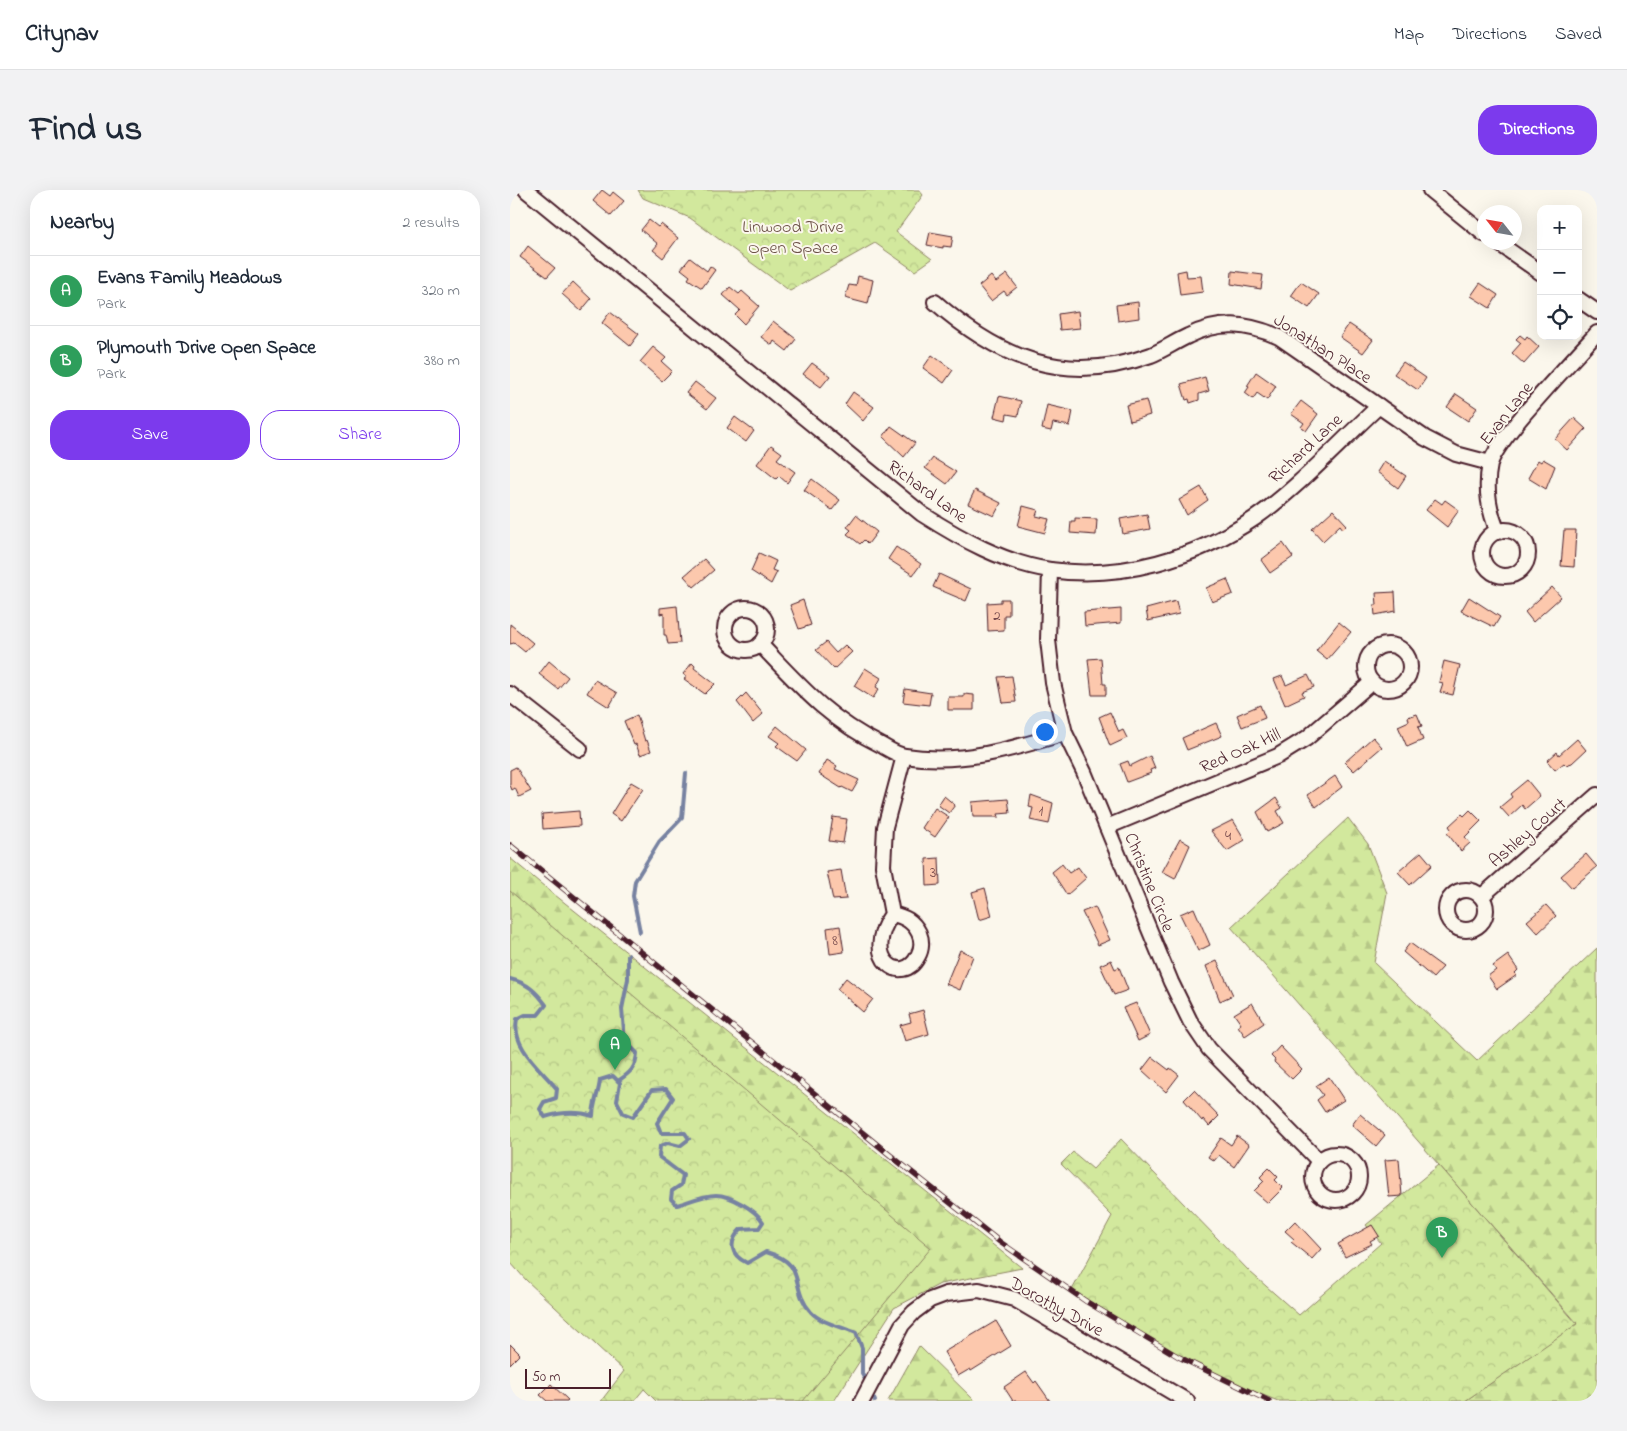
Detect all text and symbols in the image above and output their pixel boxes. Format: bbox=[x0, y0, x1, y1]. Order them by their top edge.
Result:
text: Citynav bbox=[25, 17, 98, 52]
text: Map bbox=[1394, 22, 1424, 48]
text: Directions bbox=[1452, 22, 1527, 48]
text: Saved bbox=[1555, 22, 1602, 48]
text: Find us bbox=[30, 105, 142, 156]
button: Directions bbox=[1478, 105, 1597, 155]
north arrow bbox=[1477, 205, 1522, 250]
map controls bbox=[1537, 205, 1582, 340]
button: + bbox=[1537, 205, 1582, 250]
text: Nearby bbox=[50, 208, 114, 238]
text: 2 results bbox=[402, 211, 460, 235]
park label: Linwood Drive Open Space bbox=[742, 215, 845, 262]
button: − bbox=[1537, 250, 1582, 295]
text: Evans Family Meadows bbox=[97, 265, 282, 292]
text: A bbox=[61, 279, 71, 303]
text: 320 m bbox=[422, 279, 460, 303]
text: Park bbox=[97, 292, 126, 316]
button: locate bbox=[1537, 295, 1582, 340]
street label: Jonathan Place bbox=[1268, 308, 1377, 392]
text: Plymouth Drive Open Space bbox=[97, 335, 316, 362]
text: B bbox=[61, 349, 71, 373]
text: 380 m bbox=[424, 349, 460, 373]
text: Park bbox=[97, 362, 126, 386]
street label: Evan Lane bbox=[1474, 376, 1541, 452]
street label: Richard Lane bbox=[1263, 408, 1350, 491]
button: Save bbox=[50, 410, 250, 460]
button: Share bbox=[260, 410, 460, 460]
street label: Richard Lane bbox=[882, 455, 973, 531]
house number: 2 bbox=[993, 605, 1001, 627]
your location bbox=[1032, 719, 1058, 745]
street label: Red Oak Hill bbox=[1196, 722, 1286, 781]
street label: Ashley Court bbox=[1484, 792, 1573, 875]
house number: 1 bbox=[1039, 800, 1044, 822]
house number: 4 bbox=[1225, 825, 1231, 847]
street label: Christine Circle bbox=[1116, 829, 1180, 937]
house number: 3 bbox=[930, 862, 936, 884]
house number: 8 bbox=[832, 930, 838, 952]
pin: A bbox=[599, 1029, 631, 1070]
pin: B bbox=[1426, 1217, 1458, 1258]
street label: Dorothy Drive bbox=[1003, 1271, 1109, 1345]
scale bar bbox=[525, 1366, 611, 1389]
text: 50 m bbox=[532, 1367, 560, 1388]

